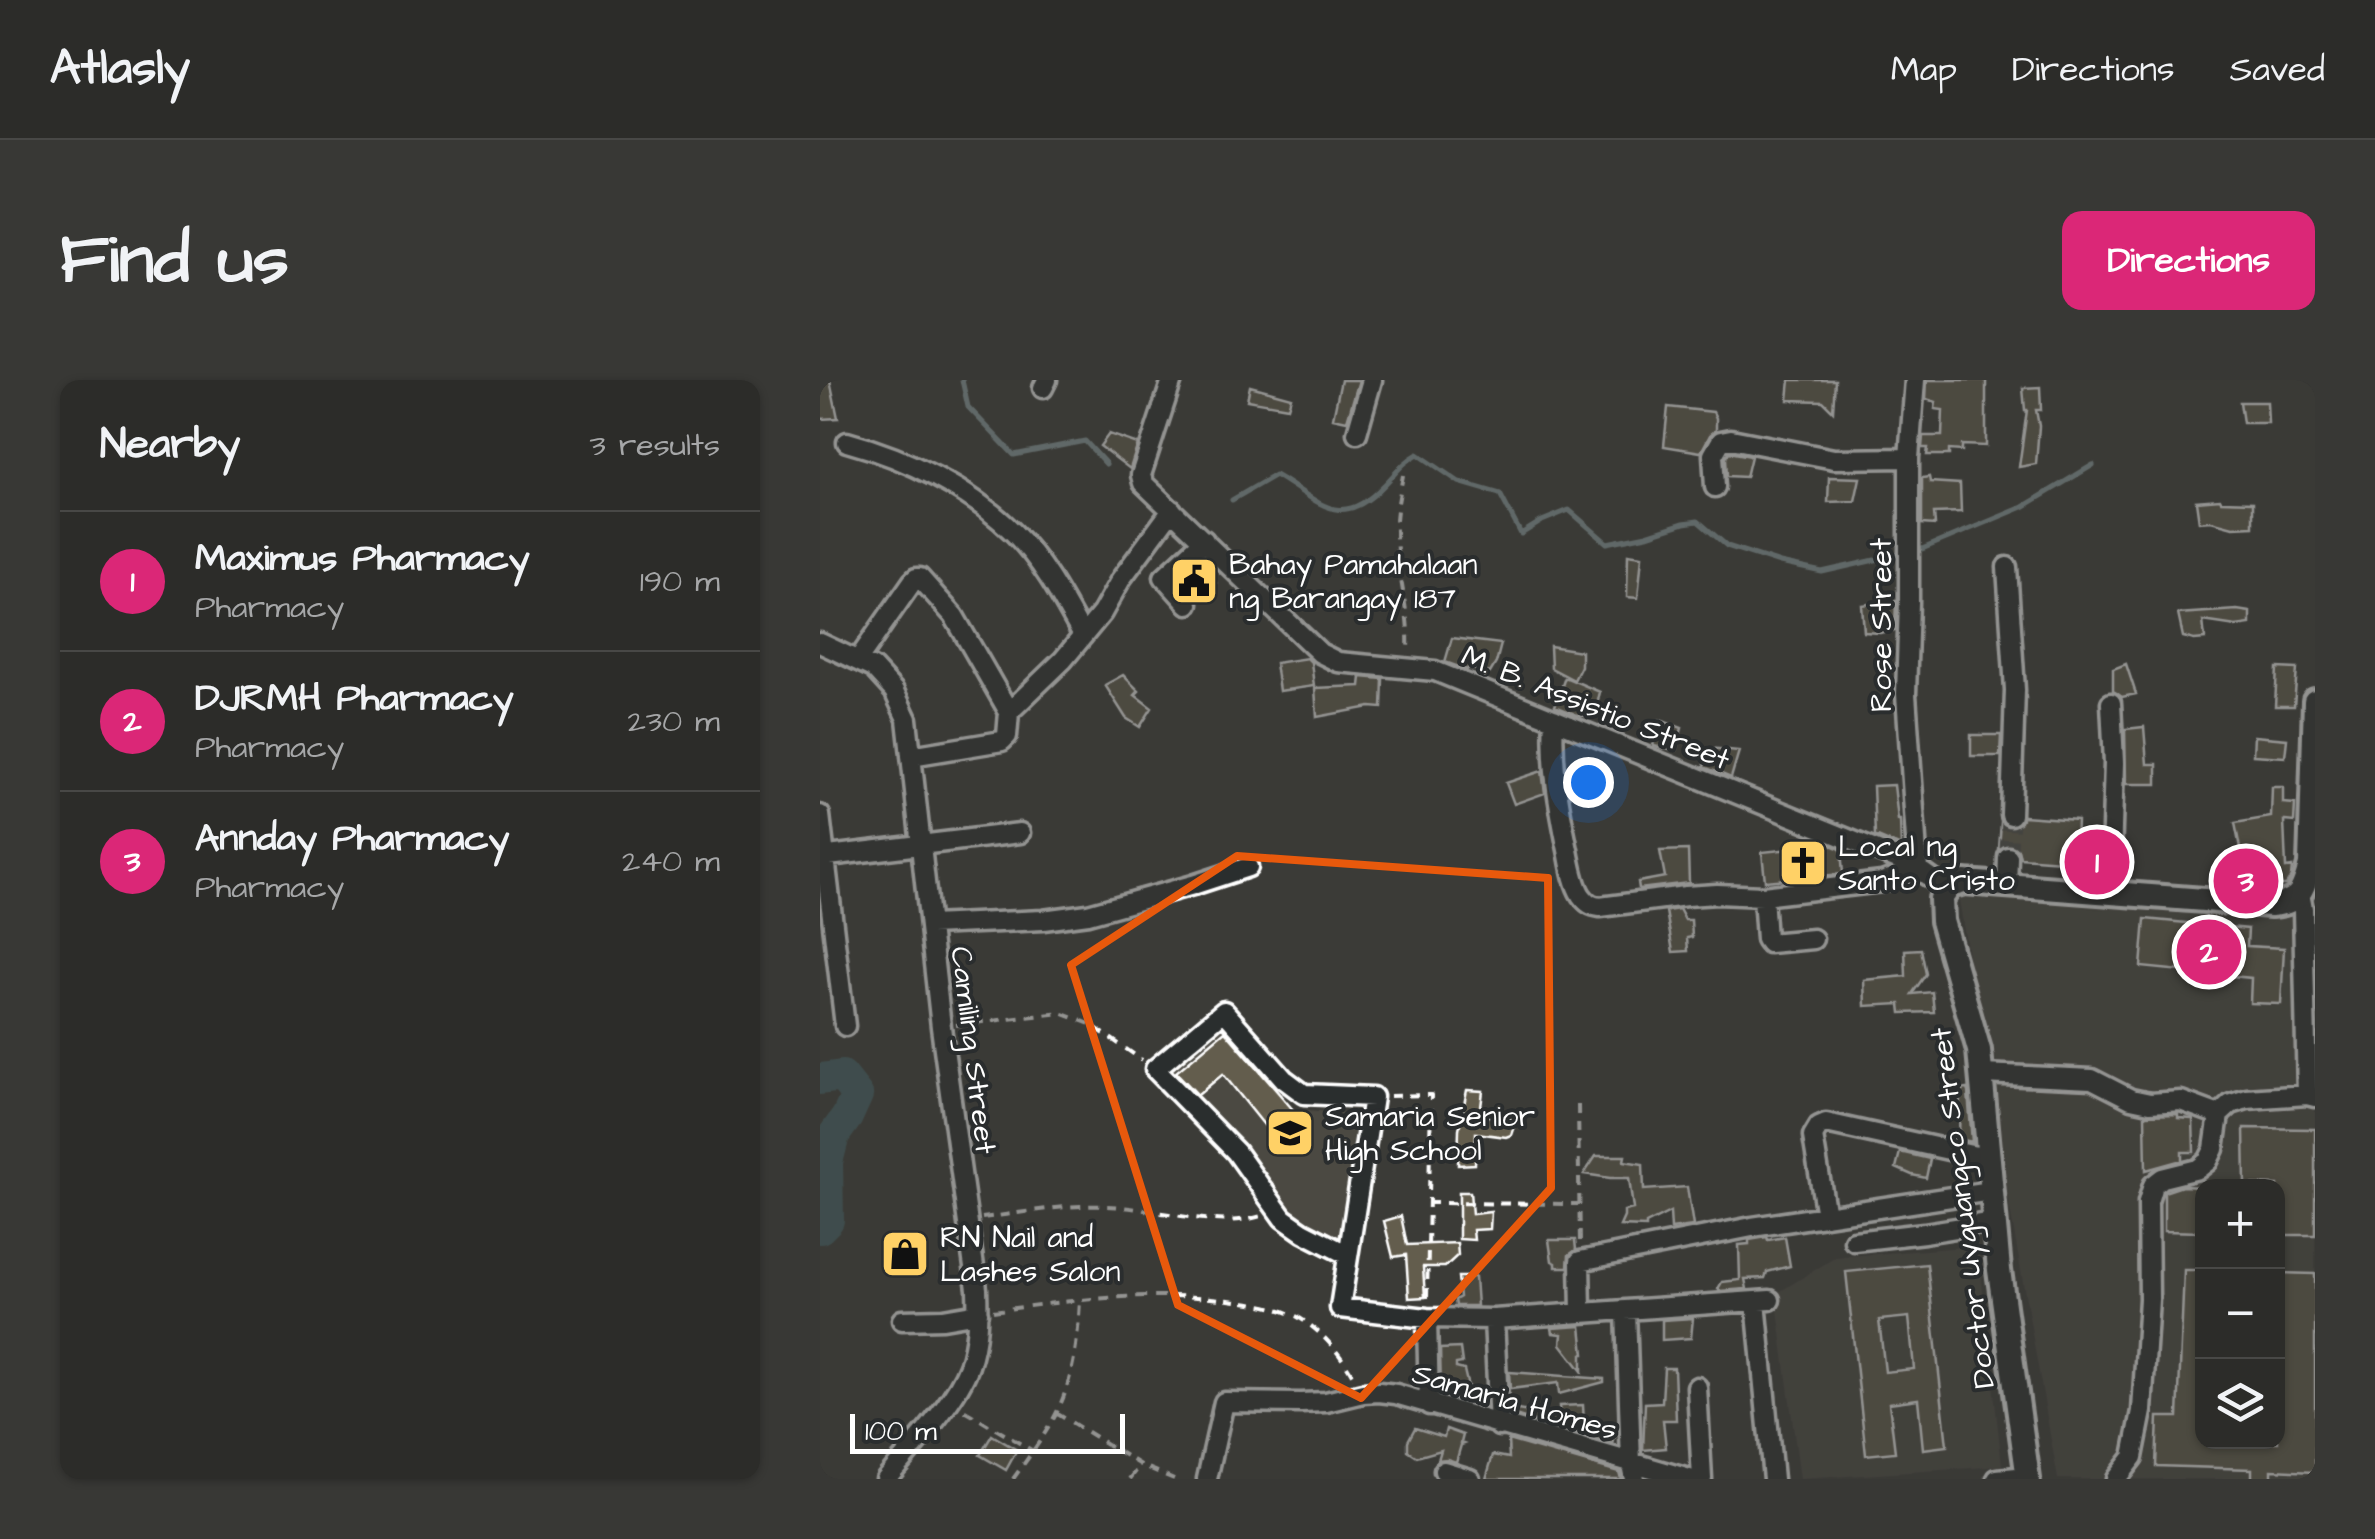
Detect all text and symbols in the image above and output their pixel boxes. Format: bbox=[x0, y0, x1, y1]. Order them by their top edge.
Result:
text: Atlasly bbox=[50, 36, 190, 102]
text: Map bbox=[1891, 45, 1957, 94]
text: Directions bbox=[2012, 45, 2175, 94]
text: Saved bbox=[2230, 45, 2325, 94]
button: Directions bbox=[2062, 211, 2315, 310]
text: Find us bbox=[60, 212, 289, 309]
text: Nearby bbox=[100, 416, 240, 474]
text: 3 results bbox=[590, 423, 720, 468]
text: Maximus Pharmacy bbox=[195, 533, 530, 585]
street label: Rose Street bbox=[1861, 538, 1903, 712]
place label: Bahay Pamahalaan ng Barangay 187 bbox=[1229, 544, 1478, 621]
public building icon: Bahay Pamahalaan ng Barangay 187 bbox=[1168, 555, 1220, 607]
text: 1 bbox=[130, 559, 135, 604]
text: 190 m bbox=[640, 559, 720, 604]
text: Pharmacy bbox=[195, 585, 344, 630]
street label: M. B. Assistio Street bbox=[1455, 635, 1736, 781]
text: DJRMH Pharmacy bbox=[195, 673, 514, 725]
text: 2 bbox=[123, 699, 142, 744]
text: 230 m bbox=[628, 699, 720, 744]
text: Pharmacy bbox=[195, 725, 344, 770]
your location bbox=[1563, 757, 1614, 808]
text: Annday Pharmacy bbox=[195, 813, 509, 865]
pin: 1 bbox=[2064, 824, 2130, 900]
place label: Local ng Santo Cristo bbox=[1838, 826, 2015, 902]
church icon: Local ng Santo Cristo bbox=[1777, 837, 1829, 889]
text: 3 bbox=[124, 839, 141, 884]
text: 240 m bbox=[622, 839, 720, 884]
pin: 3 bbox=[2214, 844, 2278, 918]
text: Pharmacy bbox=[195, 865, 344, 910]
pin: 2 bbox=[2176, 914, 2242, 990]
street label: Camiling Street bbox=[938, 944, 1007, 1156]
street label: Doctor Uyguangco Street bbox=[1920, 1025, 2007, 1391]
place label: Samaria Senior High School bbox=[1325, 1096, 1535, 1173]
school or university icon: Samaria Senior High School bbox=[1264, 1107, 1316, 1159]
map controls bbox=[2195, 1179, 2285, 1449]
button: + bbox=[2195, 1179, 2285, 1269]
place label: RN Nail and Lashes Salon bbox=[940, 1217, 1120, 1293]
shop icon: RN Nail and Lashes Salon bbox=[879, 1228, 931, 1280]
button: − bbox=[2195, 1269, 2285, 1359]
street label: Samaria Homes bbox=[1407, 1353, 1622, 1451]
button: layers bbox=[2195, 1359, 2285, 1449]
scale bar bbox=[850, 1409, 1125, 1454]
text: 100 m bbox=[865, 1412, 937, 1451]

